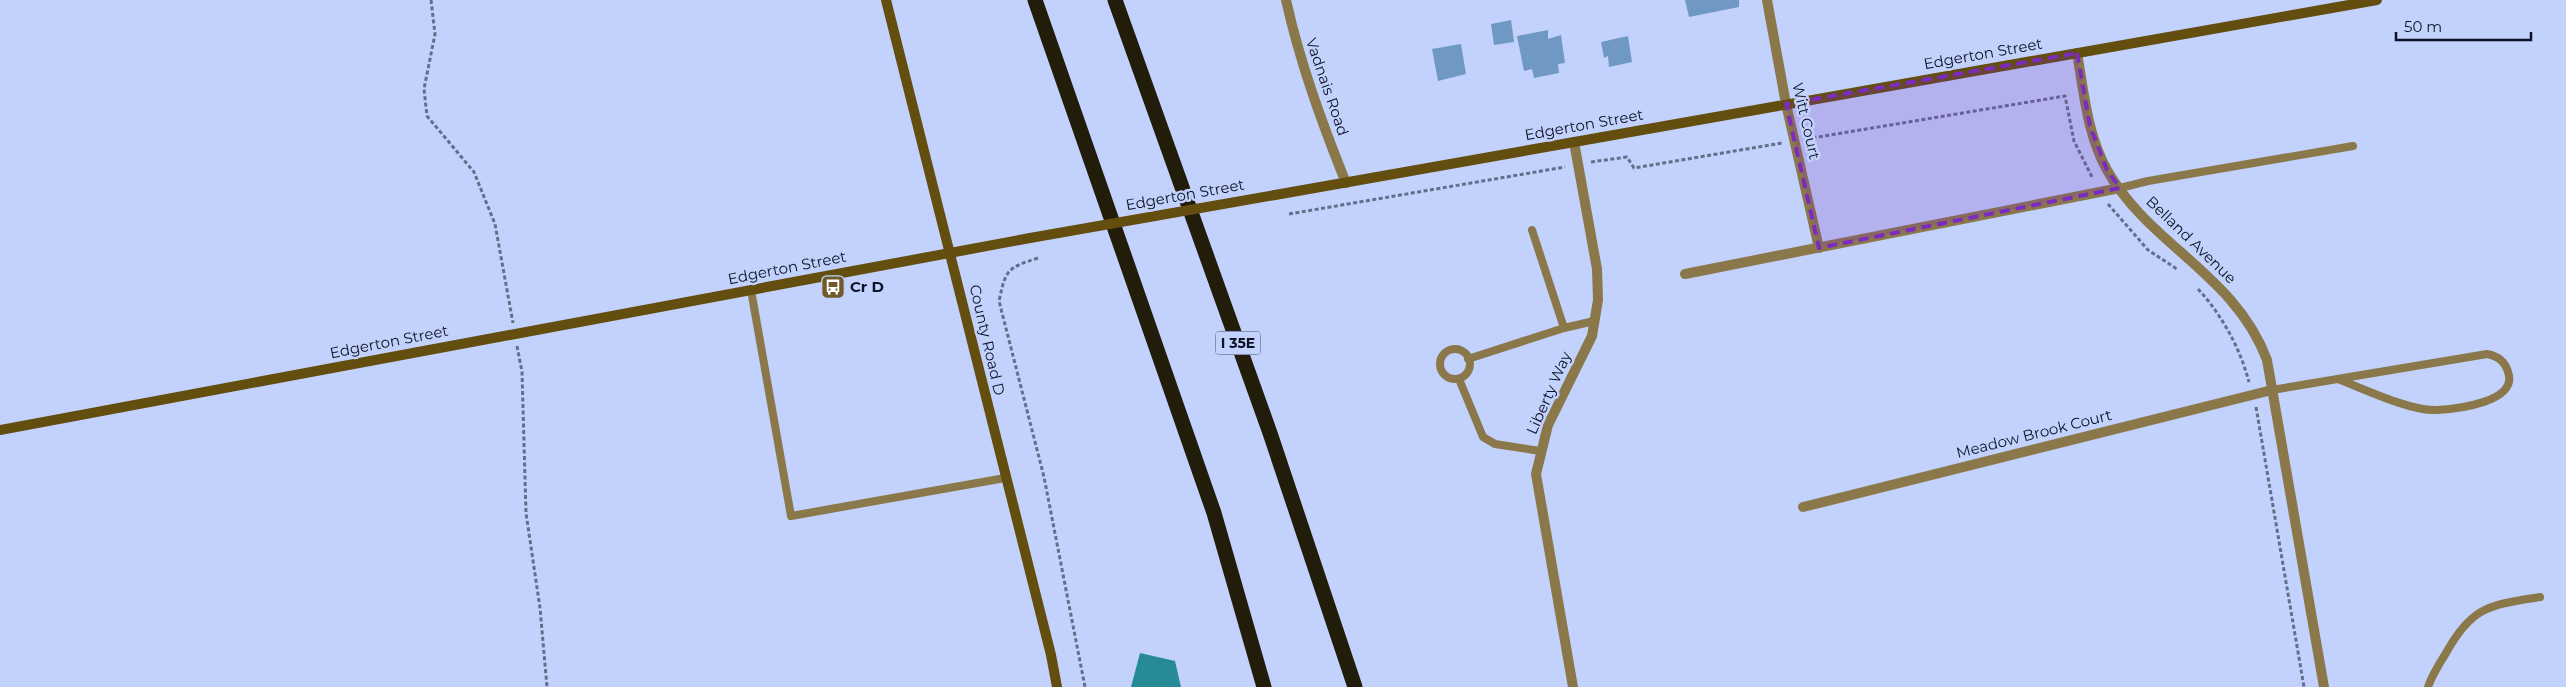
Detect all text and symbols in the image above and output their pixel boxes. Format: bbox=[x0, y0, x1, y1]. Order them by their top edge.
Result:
scale bar bbox=[2396, 10, 2531, 42]
text: 50 m bbox=[2404, 17, 2442, 36]
street label: Edgerton Street bbox=[1922, 34, 2044, 73]
street label: Vadnais Road bbox=[1302, 35, 1353, 138]
street label: Witt Court bbox=[1788, 81, 1825, 161]
street label: Edgerton Street bbox=[1523, 105, 1645, 144]
street label: Edgerton Street bbox=[1124, 175, 1246, 214]
street label: Belland Avenue bbox=[2142, 192, 2240, 288]
street label: Edgerton Street bbox=[726, 247, 848, 288]
bus stop icon: Cr D bbox=[820, 274, 846, 300]
place label: Cr D bbox=[850, 277, 884, 296]
street label: County Road D bbox=[966, 283, 1009, 397]
street label: Edgerton Street bbox=[328, 321, 450, 362]
road number: I 35E bbox=[1216, 332, 1260, 354]
street label: Liberty Way bbox=[1522, 348, 1576, 437]
street label: Meadow Brook Court bbox=[1954, 405, 2114, 462]

